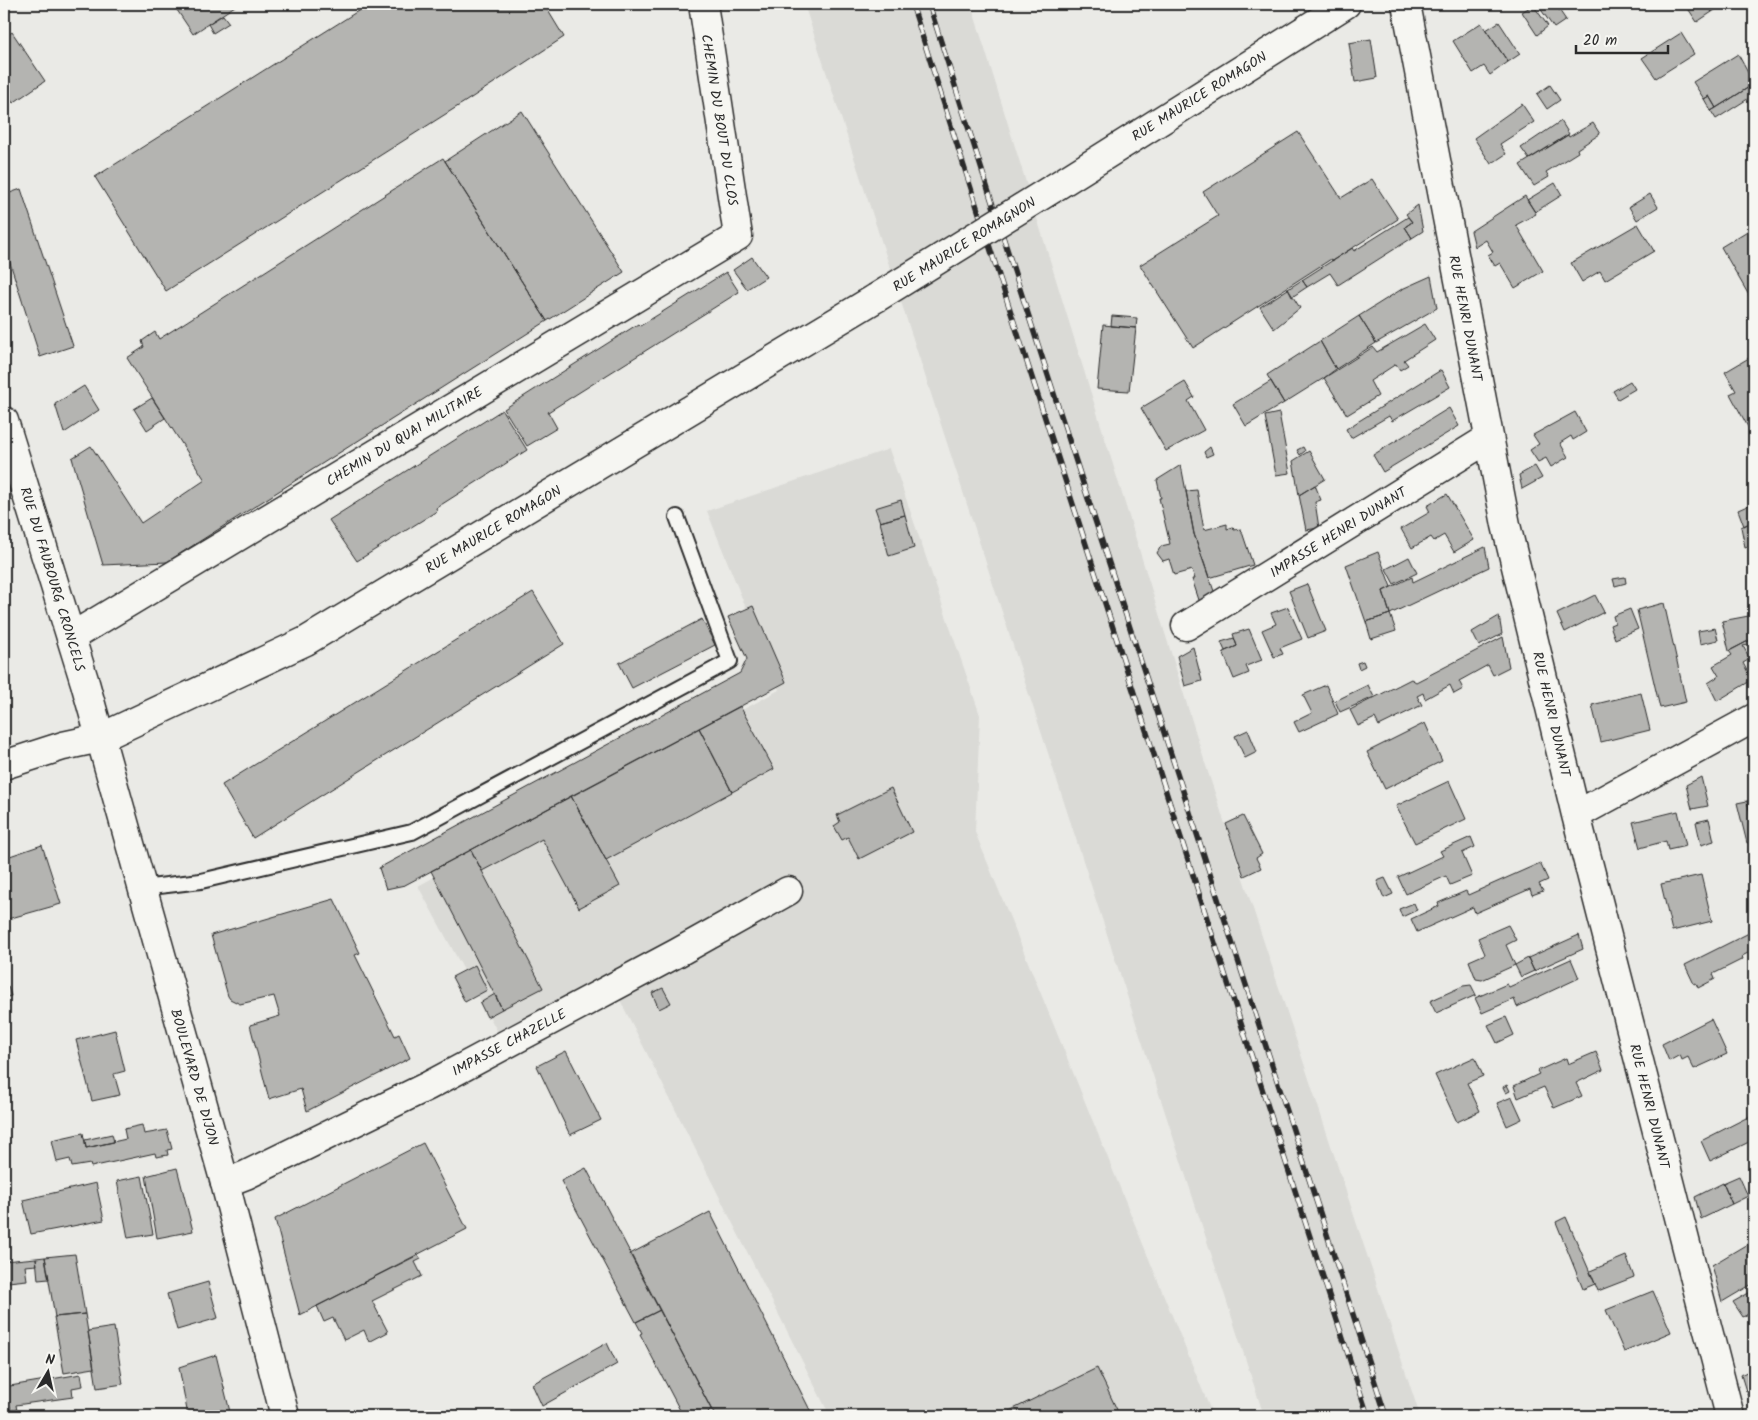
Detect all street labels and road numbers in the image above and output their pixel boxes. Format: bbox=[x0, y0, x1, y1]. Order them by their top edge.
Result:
street label: CHEMIN DU BOUT DU CLOS bbox=[695, 33, 744, 208]
street label: RUE MAURICE ROMAGON bbox=[1128, 46, 1272, 147]
street label: RUE MAURICE ROMAGNON bbox=[889, 191, 1041, 298]
street label: RUE HENRI DUNANT bbox=[1442, 253, 1488, 385]
street label: CHEMIN DU QUAI MILITAIRE bbox=[322, 381, 488, 492]
street label: RUE MAURICE ROMAGON bbox=[421, 480, 566, 579]
street label: IMPASSE HENRI DUNANT bbox=[1266, 481, 1413, 584]
street label: RUE DU FAUBOURG CRONCELS bbox=[13, 484, 91, 675]
street label: RUE HENRI DUNANT bbox=[1526, 649, 1576, 780]
street label: IMPASSE CHAZELLE bbox=[448, 1003, 571, 1082]
street label: BOULEVARD DE DIJON bbox=[164, 1006, 224, 1149]
street label: RUE HENRI DUNANT bbox=[1623, 1042, 1676, 1172]

